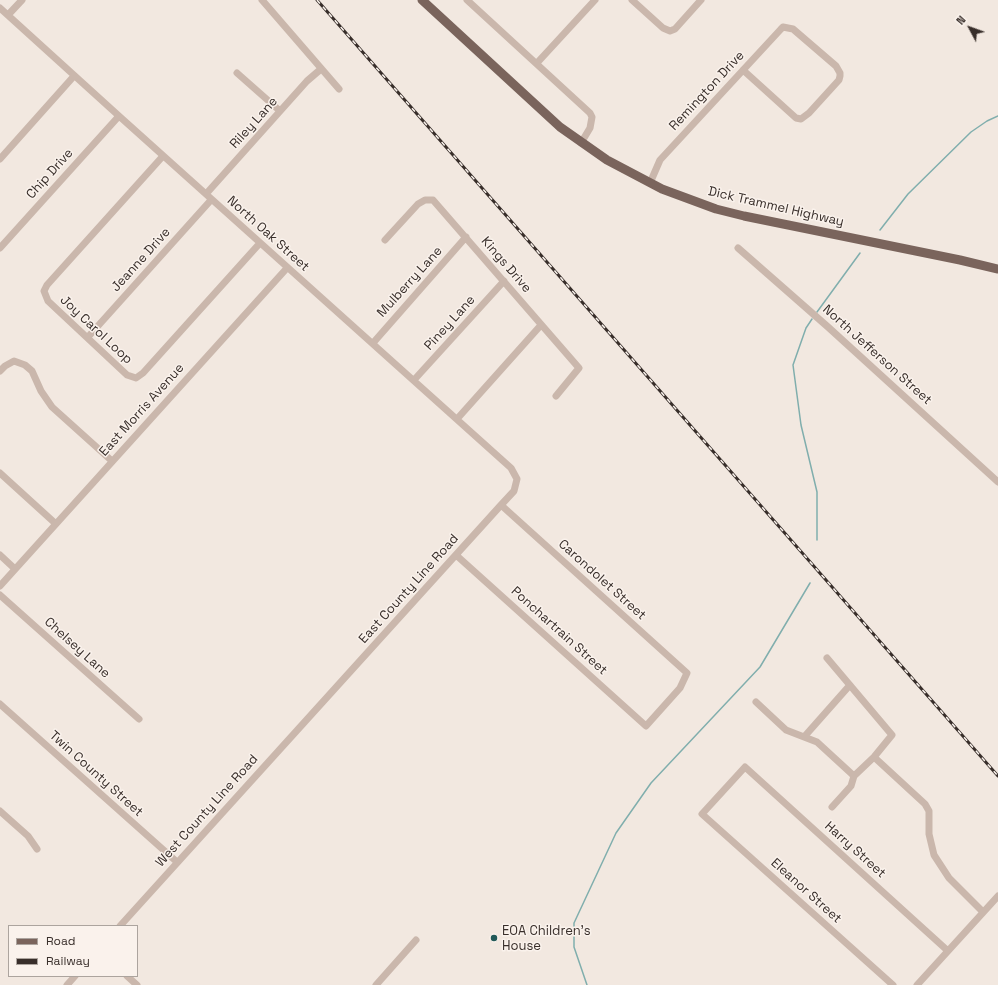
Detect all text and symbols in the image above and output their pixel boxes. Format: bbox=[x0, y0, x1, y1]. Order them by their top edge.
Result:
north arrow bbox=[950, 8, 990, 48]
text: N bbox=[953, 13, 969, 28]
street label: Remington Drive bbox=[666, 48, 748, 134]
street label: Riley Lane bbox=[227, 94, 281, 152]
street label: Chip Drive bbox=[23, 146, 77, 202]
street label: Dick Trammel Highway bbox=[707, 184, 845, 230]
street label: North Oak Street bbox=[224, 193, 312, 275]
street label: Jeanne Drive bbox=[108, 225, 174, 295]
street label: Kings Drive bbox=[478, 234, 534, 296]
street label: Mulberry Lane bbox=[374, 243, 446, 321]
street label: Joy Carol Loop bbox=[57, 292, 135, 368]
street label: Piney Lane bbox=[421, 292, 479, 354]
street label: North Jefferson Street bbox=[819, 302, 935, 408]
street label: East Morris Avenue bbox=[96, 361, 188, 459]
street label: East County Line Road bbox=[356, 531, 462, 647]
street label: Carondolet Street bbox=[555, 537, 649, 623]
street label: Ponchartrain Street bbox=[508, 584, 610, 678]
street label: Chelsey Lane bbox=[41, 614, 113, 682]
street label: Twin County Street bbox=[46, 728, 146, 820]
street label: West County Line Road bbox=[153, 752, 261, 870]
street label: Harry Street bbox=[821, 818, 889, 882]
street label: Eleanor Street bbox=[767, 855, 845, 927]
place label: EOA Children’s House bbox=[502, 923, 590, 954]
legend bbox=[8, 925, 138, 977]
text: Road bbox=[46, 933, 75, 949]
marker: EOA Children’s House bbox=[489, 933, 499, 943]
text: Railway bbox=[46, 953, 90, 969]

